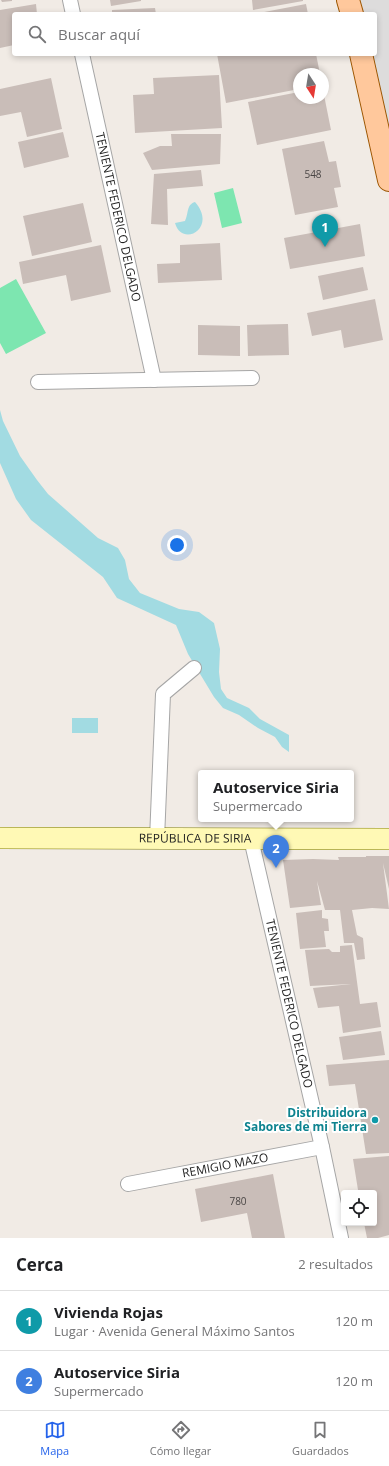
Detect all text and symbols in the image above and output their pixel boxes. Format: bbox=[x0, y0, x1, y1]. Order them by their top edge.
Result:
search box bbox=[12, 12, 377, 56]
icon: search bbox=[26, 23, 48, 45]
text: Buscar aquí bbox=[58, 24, 140, 44]
north arrow bbox=[293, 68, 329, 104]
street label: TENIENTE FEDERICO DELGADO bbox=[92, 131, 145, 303]
house number: 548 bbox=[304, 167, 322, 181]
pin: 1 bbox=[312, 214, 338, 247]
your location bbox=[167, 535, 187, 555]
popup bbox=[198, 770, 354, 822]
text: Autoservice Siria bbox=[213, 777, 339, 797]
text: Supermercado bbox=[213, 797, 303, 815]
street label: REPÚBLICA DE SIRIA bbox=[139, 829, 252, 847]
pin: 2 bbox=[263, 835, 289, 868]
street label: TENIENTE FEDERICO DELGADO bbox=[262, 917, 317, 1090]
place label: Distribuidora Sabores de mi Tierra bbox=[244, 1104, 367, 1135]
marker: Distribuidora Sabores de mi Tierra bbox=[370, 1115, 380, 1125]
street label: REMIGIO MAZO bbox=[181, 1148, 270, 1181]
map controls bbox=[341, 1190, 377, 1226]
button: locate bbox=[341, 1190, 377, 1226]
house number: 780 bbox=[229, 1194, 247, 1208]
text: Cerca bbox=[16, 1253, 64, 1276]
text: 2 resultados bbox=[298, 1255, 373, 1273]
text: Vivienda Rojas bbox=[54, 1302, 163, 1322]
text: 1 bbox=[25, 1312, 33, 1330]
text: 120 m bbox=[335, 1312, 373, 1330]
text: Lugar · Avenida General Máximo Santos bbox=[54, 1322, 295, 1340]
text: Autoservice Siria bbox=[54, 1362, 180, 1382]
text: 2 bbox=[25, 1372, 33, 1390]
text: 120 m bbox=[335, 1372, 373, 1390]
text: Supermercado bbox=[54, 1382, 144, 1400]
tab: Mapa bbox=[40, 1419, 69, 1458]
tab: Cómo llegar bbox=[150, 1419, 211, 1458]
tab: Guardados bbox=[292, 1419, 349, 1458]

